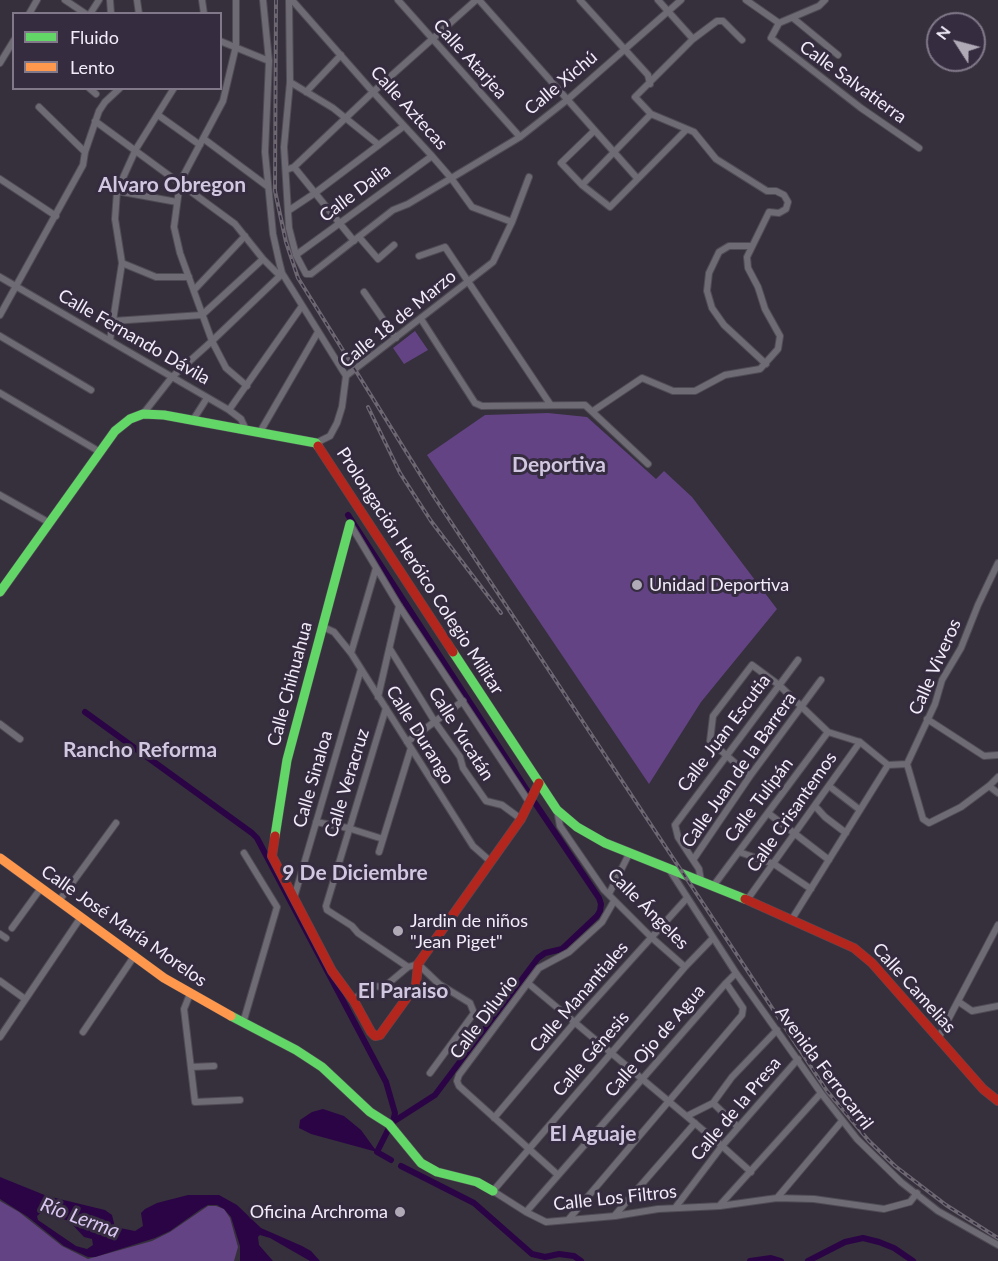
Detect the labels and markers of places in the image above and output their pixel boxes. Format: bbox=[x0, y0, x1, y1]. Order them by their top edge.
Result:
place label: Unidad Deportiva bbox=[649, 574, 789, 596]
marker: Unidad Deportiva bbox=[630, 578, 644, 592]
place label: Jardin de niños "Jean Piget" bbox=[410, 910, 528, 952]
marker: Jardin de niños "Jean Piget" bbox=[391, 924, 405, 938]
place label: Oficina Archroma bbox=[250, 1201, 388, 1223]
marker: Oficina Archroma bbox=[393, 1205, 407, 1219]

